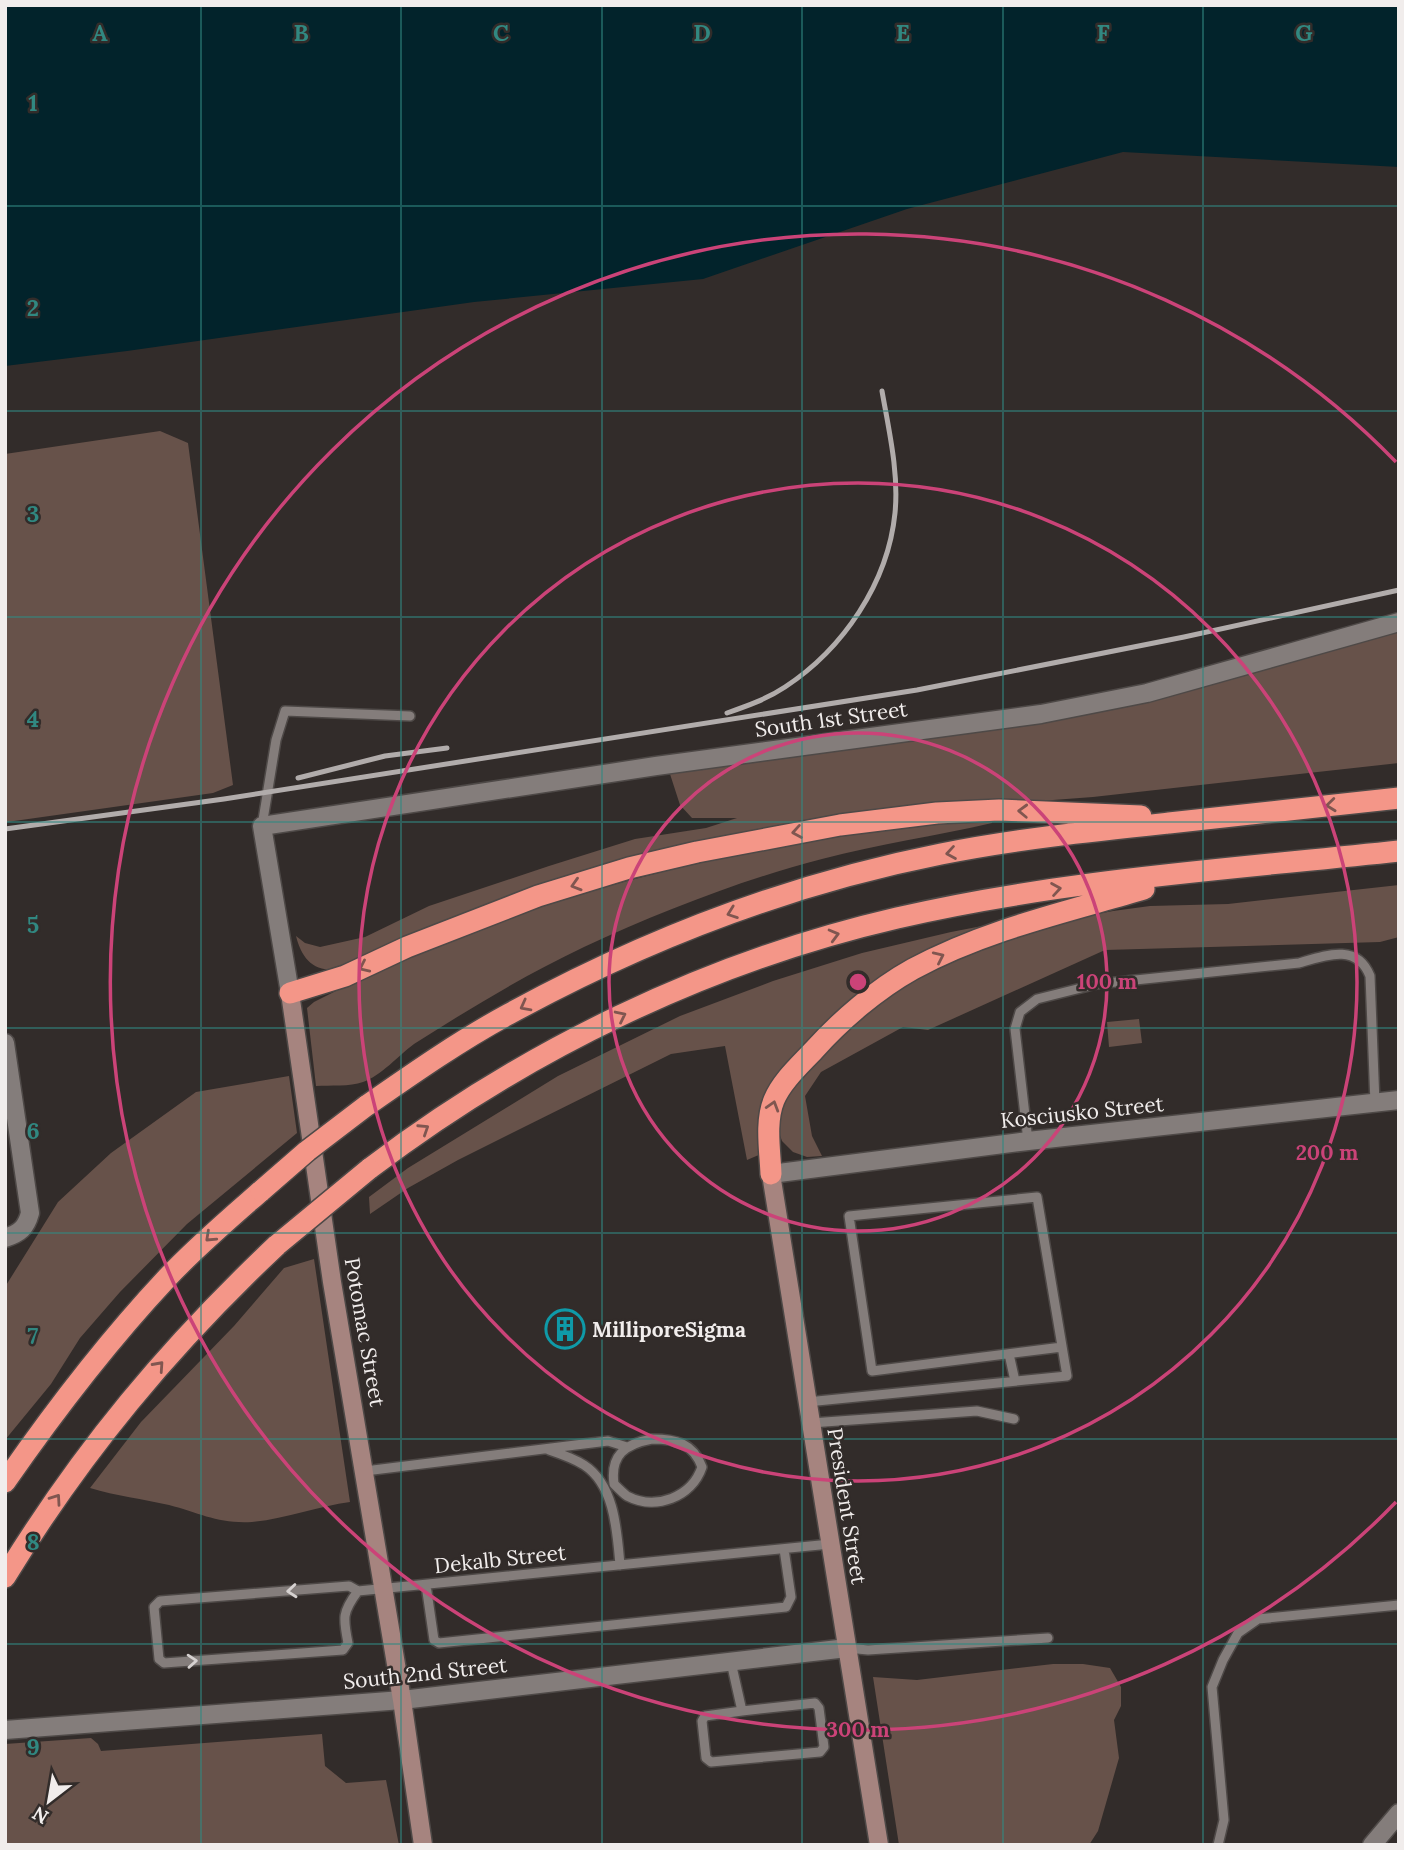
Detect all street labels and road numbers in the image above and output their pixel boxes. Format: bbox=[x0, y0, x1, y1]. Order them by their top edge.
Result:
street label: South 1st Street bbox=[753, 695, 910, 743]
street label: Kosciusko Street bbox=[999, 1090, 1166, 1134]
street label: Potomac Street bbox=[339, 1255, 392, 1410]
street label: President Street bbox=[821, 1426, 873, 1587]
street label: Dekalb Street bbox=[433, 1539, 568, 1579]
street label: South 2nd Street bbox=[342, 1651, 509, 1695]

